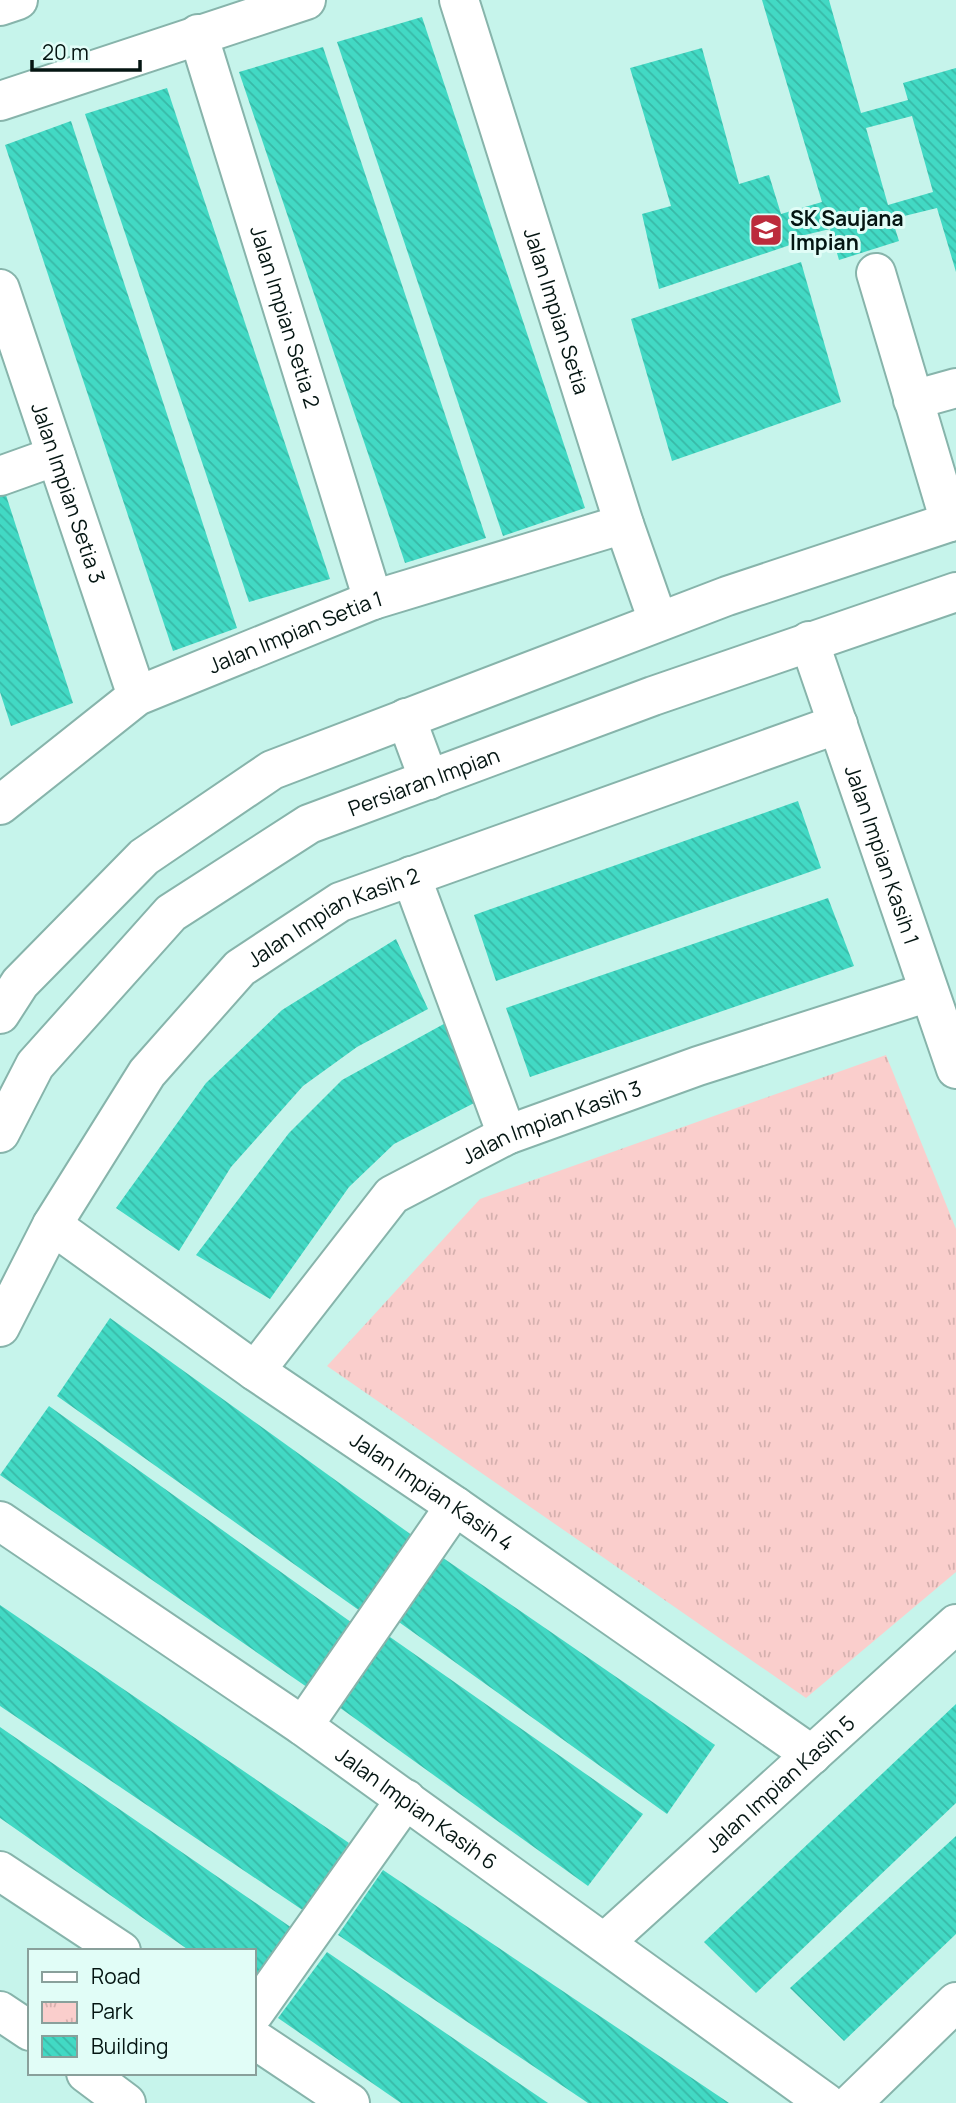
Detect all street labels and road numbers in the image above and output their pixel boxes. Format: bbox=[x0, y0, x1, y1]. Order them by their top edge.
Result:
street label: Jalan Impian Setia 2 bbox=[244, 222, 327, 411]
street label: Jalan Impian Setia bbox=[518, 224, 596, 398]
street label: Jalan Impian Setia 3 bbox=[25, 399, 112, 587]
street label: Jalan Impian Setia 1 bbox=[204, 584, 386, 680]
street label: Persiaran Impian bbox=[344, 740, 503, 822]
street label: Jalan Impian Kasih 1 bbox=[839, 761, 926, 948]
street label: Jalan Impian Kasih 2 bbox=[242, 861, 423, 974]
street label: Jalan Impian Kasih 3 bbox=[457, 1074, 645, 1170]
street label: Jalan Impian Kasih 4 bbox=[345, 1425, 519, 1557]
street label: Jalan Impian Kasih 5 bbox=[699, 1709, 860, 1858]
street label: Jalan Impian Kasih 6 bbox=[330, 1740, 503, 1876]

